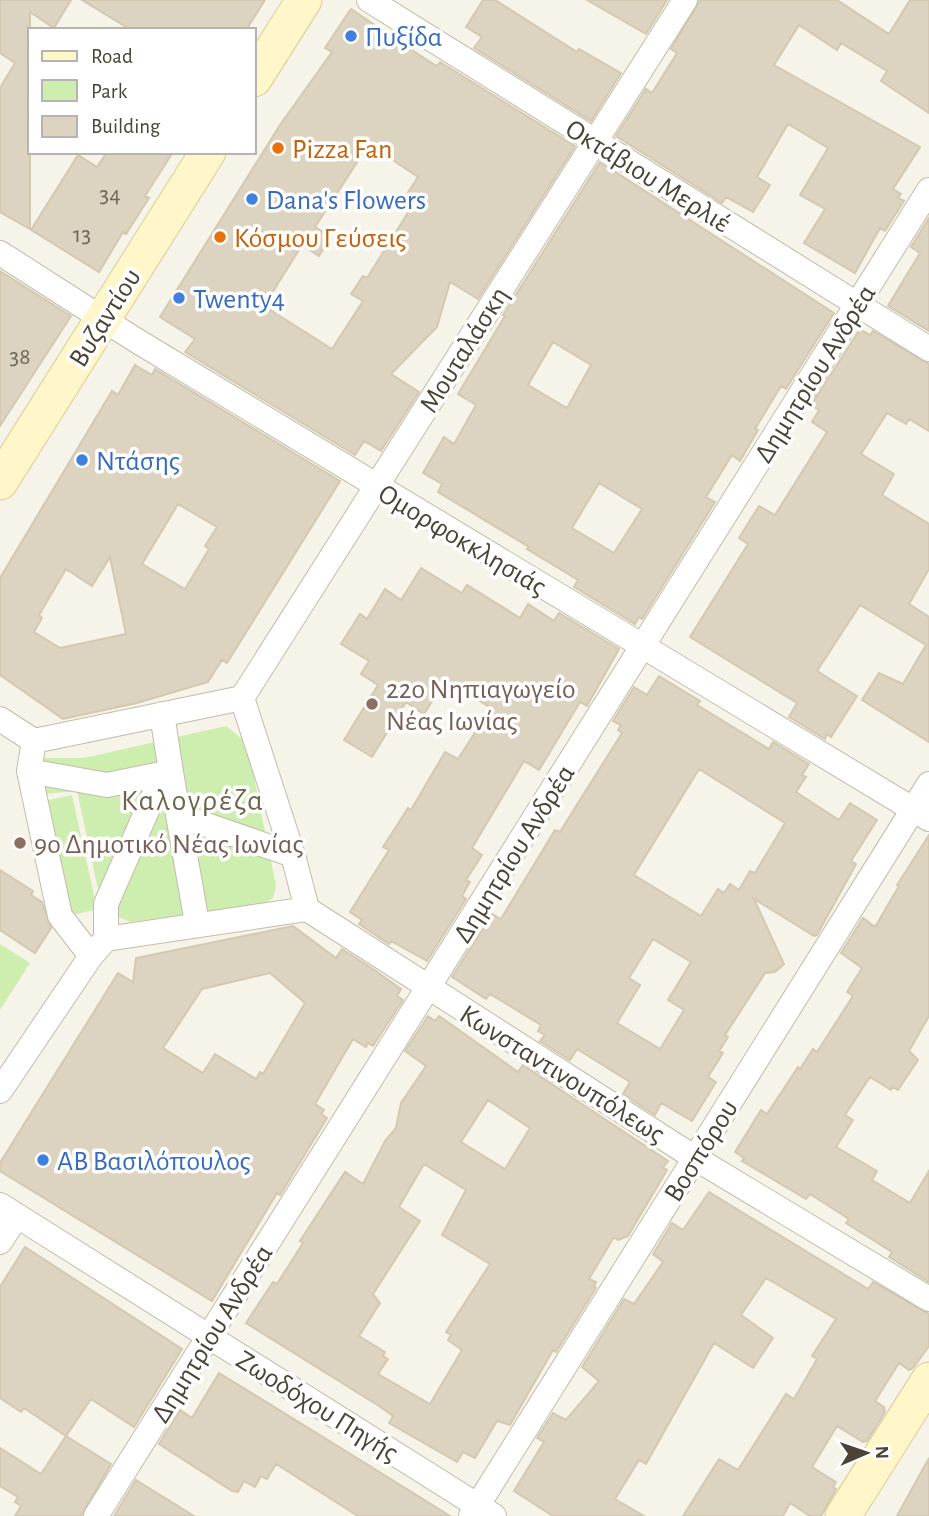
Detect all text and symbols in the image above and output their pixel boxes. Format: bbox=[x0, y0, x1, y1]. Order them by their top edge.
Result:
place label: Πυξίδα bbox=[365, 24, 442, 52]
legend bbox=[28, 28, 256, 154]
marker: Πυξίδα bbox=[343, 28, 359, 44]
text: Road bbox=[91, 46, 133, 67]
text: Park bbox=[91, 81, 128, 102]
street label: Οκτάβιου Μερλιέ bbox=[560, 115, 735, 239]
text: Building bbox=[91, 116, 161, 137]
place label: Pizza Fan bbox=[292, 136, 392, 164]
marker: Pizza Fan bbox=[270, 140, 286, 156]
house number: 34 bbox=[99, 183, 121, 207]
place label: Dana's Flowers bbox=[266, 187, 426, 215]
marker: Dana's Flowers bbox=[244, 191, 260, 207]
house number: 13 bbox=[73, 223, 91, 247]
place label: Κόσμου Γεύσεις bbox=[234, 225, 407, 253]
marker: Κόσμου Γεύσεις bbox=[212, 229, 228, 245]
street label: Βυζαντίου bbox=[65, 264, 147, 372]
street label: Δημητρίου Ανδρέα bbox=[750, 280, 882, 468]
street label: Μουταλάσκη bbox=[415, 282, 514, 418]
place label: Twenty4 bbox=[193, 286, 285, 314]
marker: Twenty4 bbox=[171, 290, 187, 306]
house number: 38 bbox=[9, 345, 31, 369]
place label: Ντάσης bbox=[96, 448, 180, 476]
marker: Ντάσης bbox=[74, 452, 90, 468]
street label: Ομορφοκκλησιάς bbox=[373, 480, 551, 602]
place label: 22ο Νηπιαγωγείο Νέας Ιωνίας bbox=[386, 676, 576, 736]
marker: 22ο Νηπιαγωγείο Νέας Ιωνίας bbox=[364, 696, 380, 712]
street label: Δημητρίου Ανδρέα bbox=[449, 760, 581, 948]
district label: Καλογρέζα bbox=[121, 786, 265, 816]
place label: 9ο Δημοτικό Νέας Ιωνίας bbox=[34, 831, 304, 859]
marker: 9ο Δημοτικό Νέας Ιωνίας bbox=[12, 835, 28, 851]
street label: Κωνσταντινουπόλεως bbox=[454, 1000, 669, 1149]
street label: Βοσπόρου bbox=[660, 1095, 744, 1207]
place label: ΑΒ Βασιλόπουλος bbox=[57, 1148, 251, 1176]
marker: ΑΒ Βασιλόπουλος bbox=[35, 1152, 51, 1168]
street label: Δημητρίου Ανδρέα bbox=[147, 1240, 279, 1428]
street label: Ζωοδόχου Πηγής bbox=[231, 1346, 403, 1468]
north arrow bbox=[831, 1418, 901, 1488]
text: N bbox=[872, 1446, 891, 1459]

